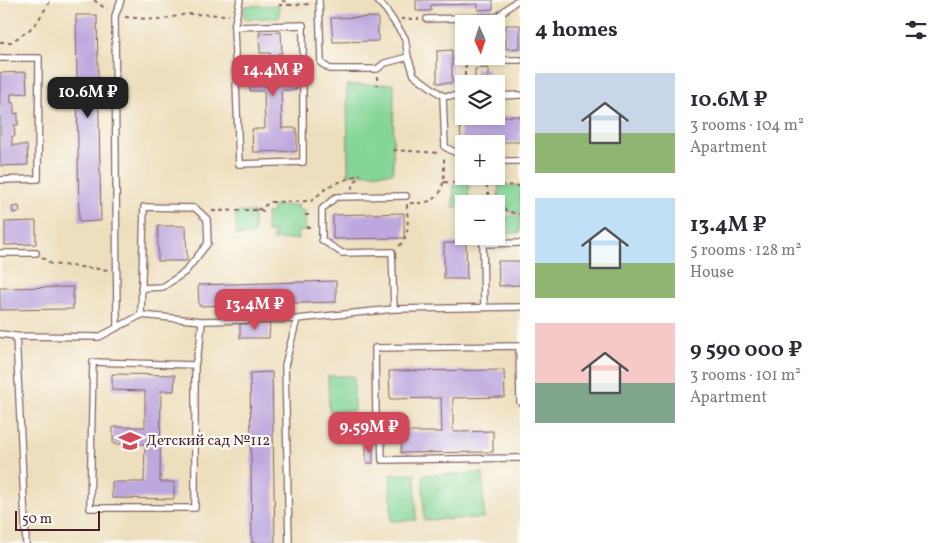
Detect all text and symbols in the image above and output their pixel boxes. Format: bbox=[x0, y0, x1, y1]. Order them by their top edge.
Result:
north arrow bbox=[455, 15, 505, 65]
map controls bbox=[455, 15, 505, 245]
text: 4 homes bbox=[535, 16, 618, 45]
icon: filters bbox=[902, 16, 930, 44]
pin: 14.4M ₽ bbox=[227, 54, 319, 97]
text: 14.4M ₽ bbox=[243, 60, 303, 82]
button: layers bbox=[455, 75, 505, 125]
pin: 10.6M ₽ bbox=[42, 76, 134, 119]
text: 10.6M ₽ bbox=[58, 82, 118, 104]
text: 10.6M ₽ bbox=[690, 86, 768, 115]
icon: home bbox=[575, 93, 635, 153]
text: 3 rooms · 104 m² bbox=[690, 115, 804, 137]
button: + bbox=[455, 135, 505, 185]
text: Apartment bbox=[690, 137, 767, 159]
button: − bbox=[455, 195, 505, 245]
text: 13.4M ₽ bbox=[690, 211, 767, 240]
icon: home bbox=[575, 218, 635, 278]
text: 5 rooms · 128 m² bbox=[690, 240, 801, 262]
text: House bbox=[690, 262, 734, 284]
pin: 13.4M ₽ bbox=[209, 288, 301, 331]
text: 13.4M ₽ bbox=[226, 294, 284, 316]
text: 9 590 000 ₽ bbox=[690, 336, 802, 365]
icon: home bbox=[575, 343, 635, 403]
text: 3 rooms · 101 m² bbox=[690, 365, 801, 387]
text: Apartment bbox=[690, 387, 767, 409]
pin: 9.59M ₽ bbox=[323, 412, 415, 454]
text: 9.59M ₽ bbox=[339, 417, 399, 439]
school or university icon: Детский сад №112 bbox=[117, 428, 143, 454]
place label: Детский сад №112 bbox=[146, 431, 270, 452]
scale bar bbox=[15, 508, 100, 531]
text: 50 m bbox=[22, 510, 52, 529]

